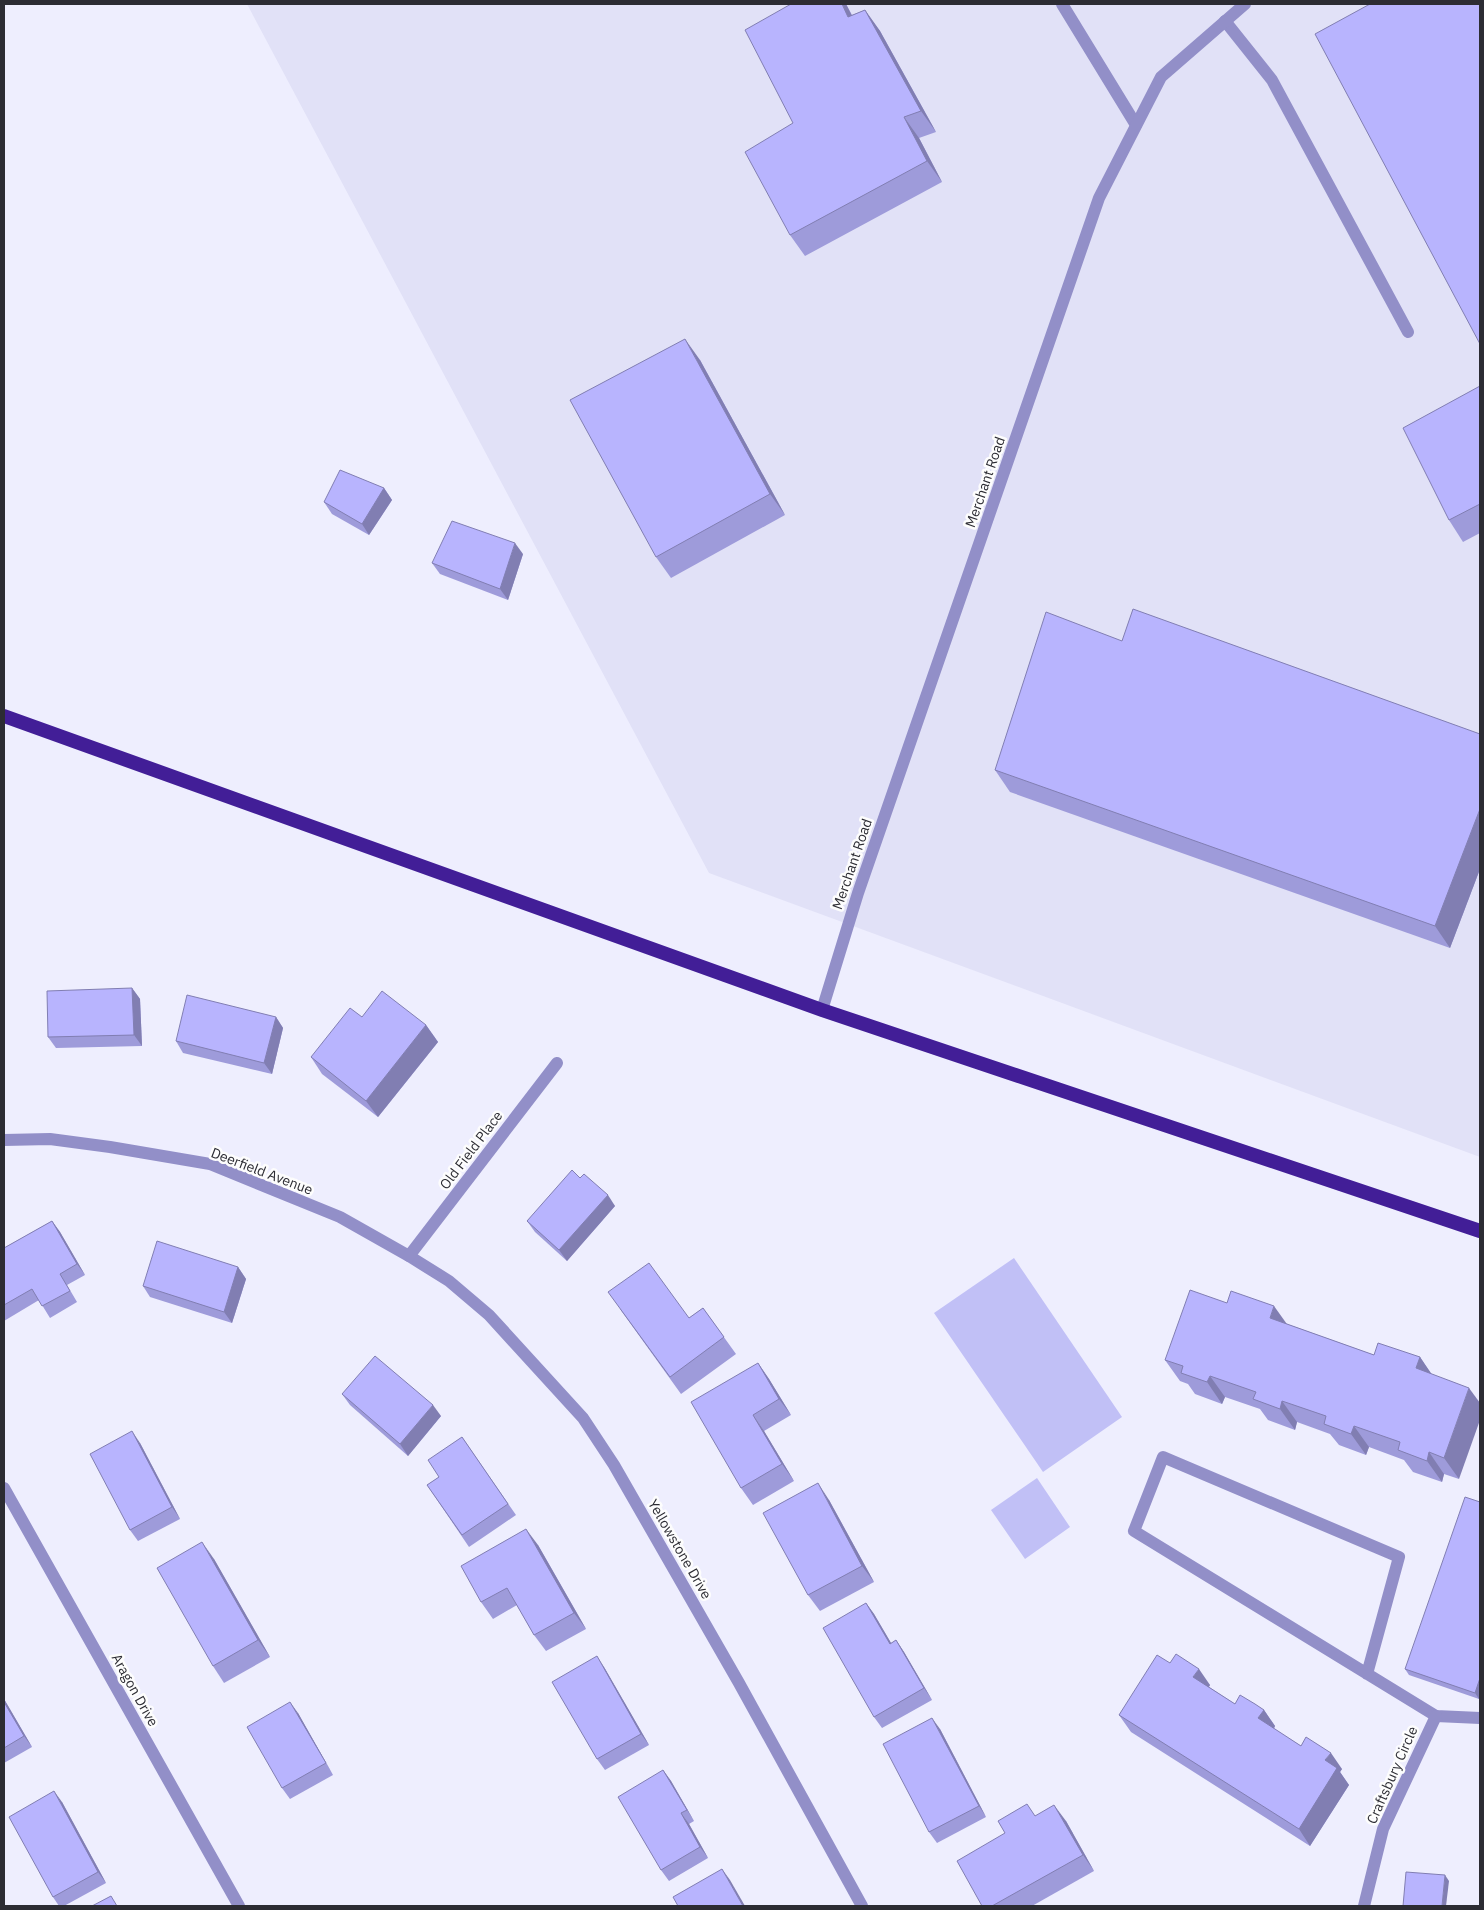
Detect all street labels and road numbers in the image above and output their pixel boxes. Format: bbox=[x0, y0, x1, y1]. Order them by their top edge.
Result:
street label: Merchant Road bbox=[961, 434, 1009, 530]
street label: Merchant Road bbox=[828, 816, 876, 912]
street label: Old Field Place bbox=[436, 1107, 507, 1193]
street label: Deerfield Avenue bbox=[209, 1143, 316, 1199]
street label: Yellowstone Drive bbox=[644, 1496, 716, 1602]
street label: Aragon Drive bbox=[108, 1650, 163, 1730]
street label: Craftsbury Circle bbox=[1362, 1723, 1422, 1827]

